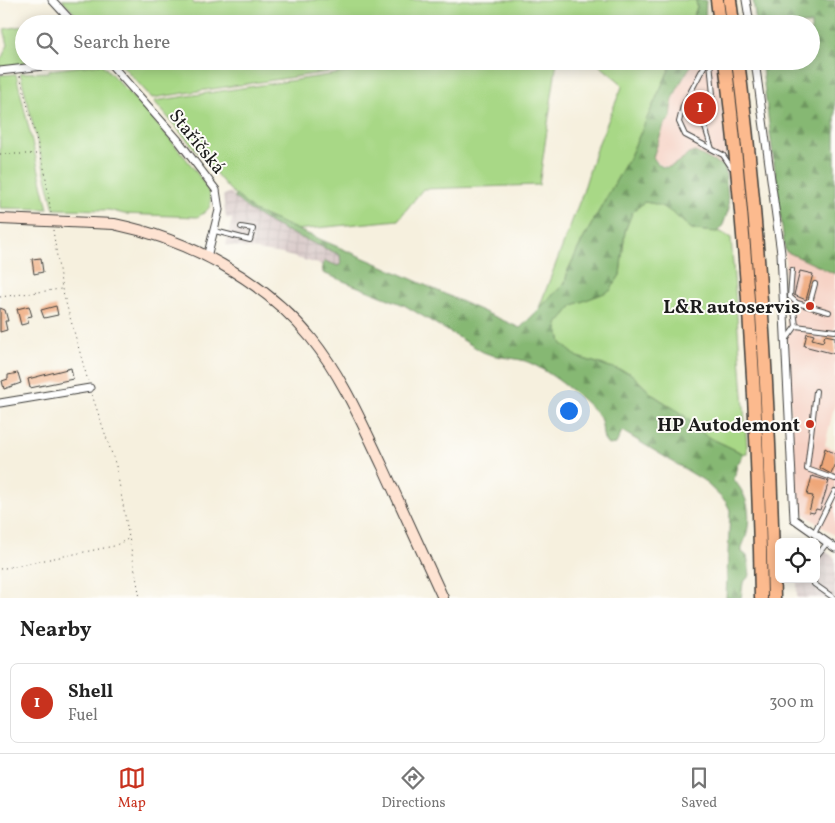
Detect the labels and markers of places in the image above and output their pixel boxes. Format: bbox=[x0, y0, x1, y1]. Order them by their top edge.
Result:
pin: 1 bbox=[684, 89, 716, 127]
place label: L&R autoservis bbox=[663, 295, 800, 321]
marker: L&R autoservis bbox=[804, 300, 816, 312]
place label: HP Autodemont bbox=[657, 413, 800, 439]
marker: HP Autodemont bbox=[804, 418, 816, 430]

